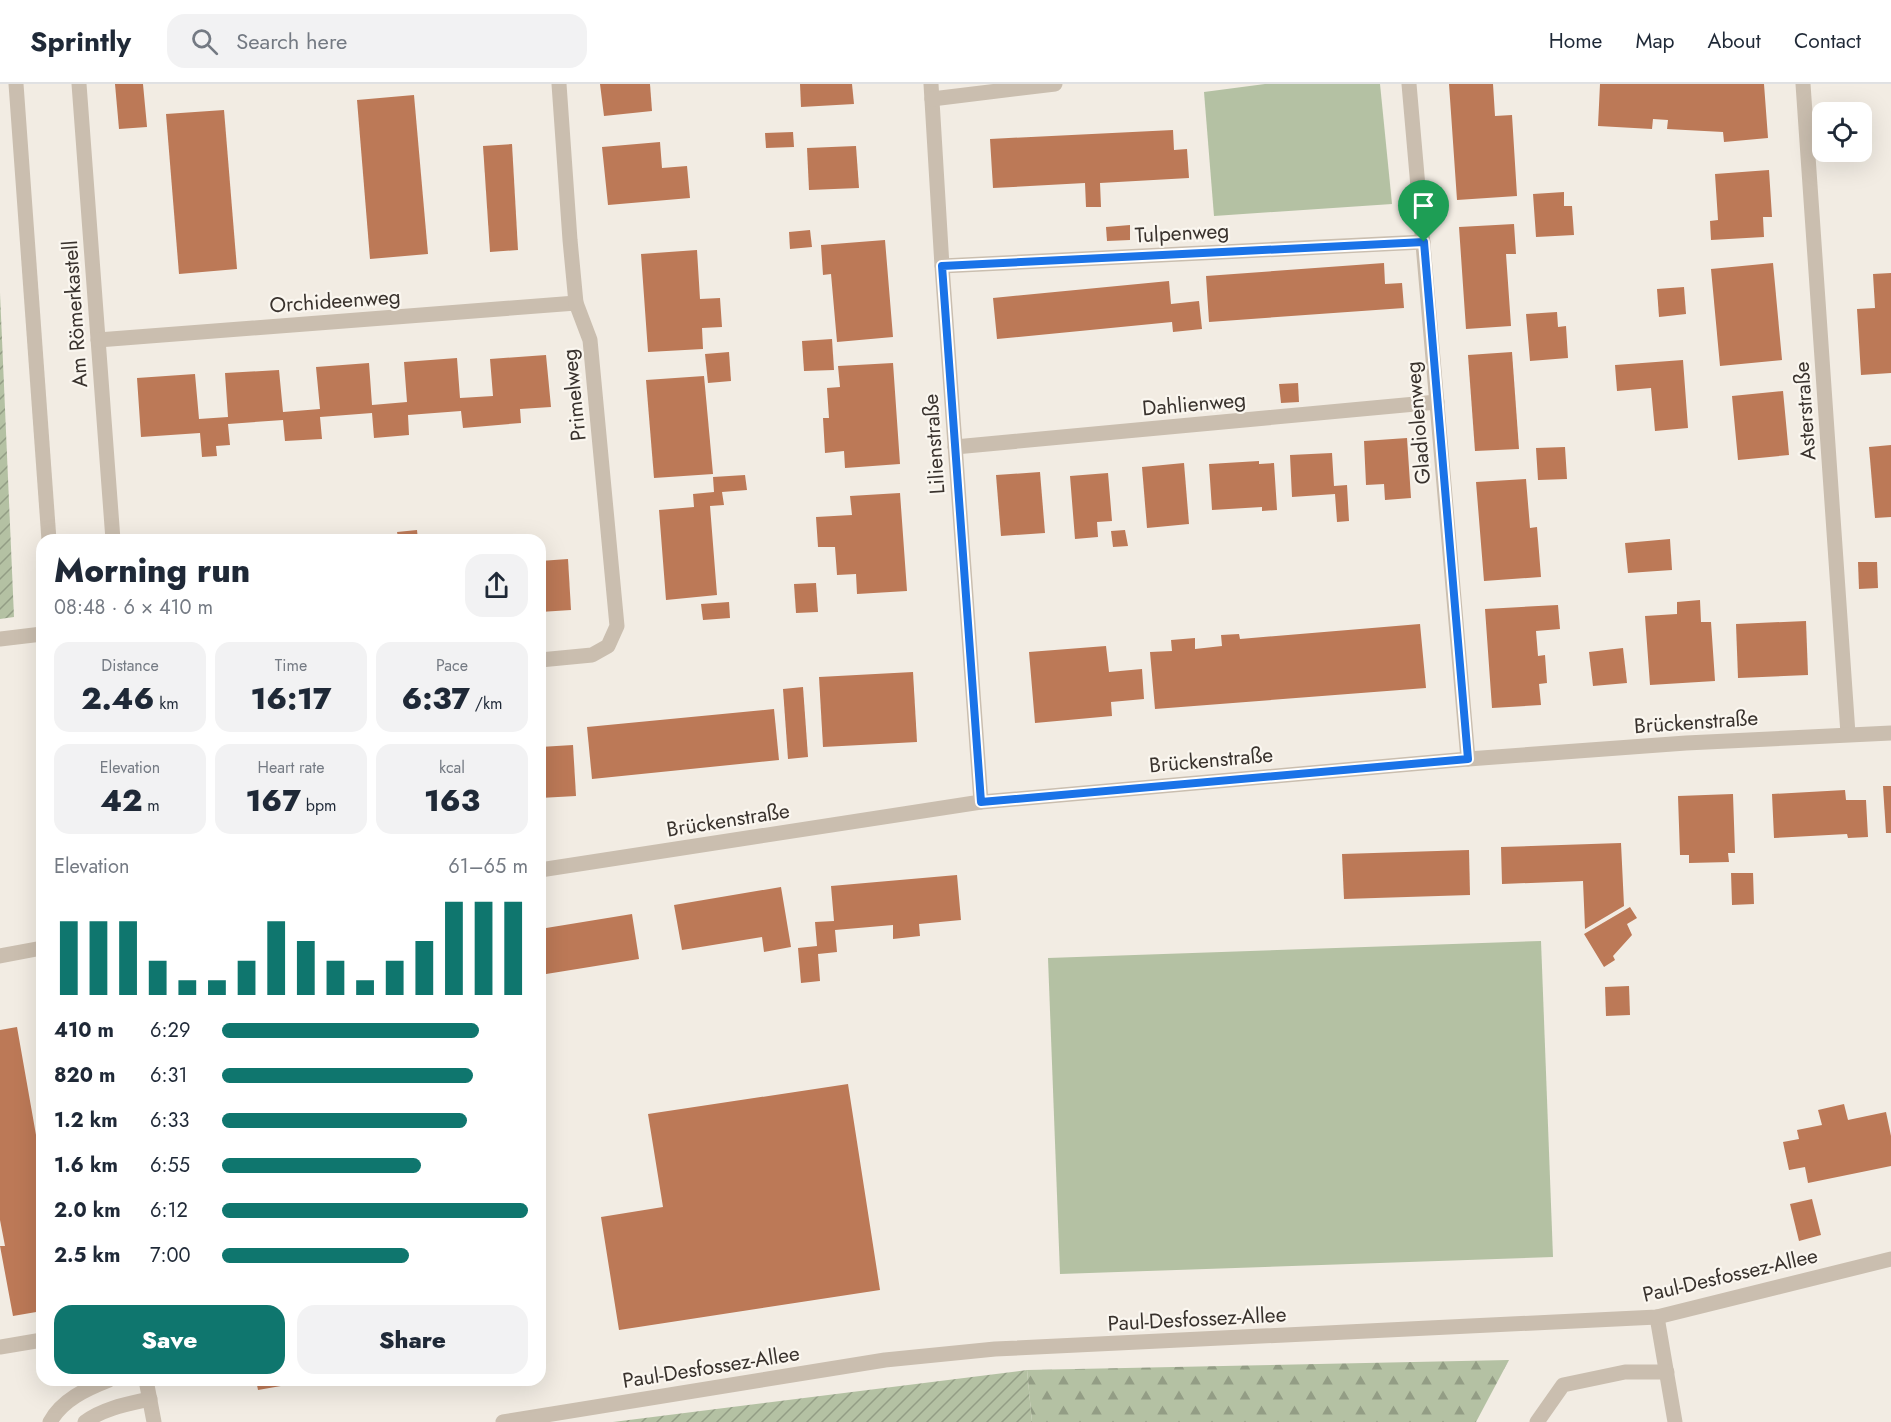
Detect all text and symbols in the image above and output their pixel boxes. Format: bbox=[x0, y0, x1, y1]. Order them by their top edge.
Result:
search box bbox=[167, 14, 587, 68]
text: Sprintly bbox=[30, 21, 131, 62]
icon: search bbox=[188, 25, 221, 58]
text: Search here bbox=[236, 25, 347, 57]
text: Home bbox=[1549, 26, 1602, 56]
text: Map bbox=[1635, 26, 1675, 56]
text: About bbox=[1708, 26, 1761, 56]
text: Contact bbox=[1794, 26, 1861, 56]
map controls bbox=[1812, 102, 1872, 162]
button: locate bbox=[1812, 102, 1872, 162]
pin bbox=[1398, 180, 1449, 242]
icon: arrive bbox=[1407, 189, 1440, 222]
street label: Tulpenweg bbox=[1134, 216, 1230, 250]
street label: Am Römerkastell bbox=[55, 239, 95, 389]
street label: Orchideenweg bbox=[268, 281, 402, 321]
street label: Primelweg bbox=[554, 347, 594, 443]
street label: Gladiolenweg bbox=[1398, 360, 1438, 486]
street label: Asterstraße bbox=[1787, 360, 1823, 461]
street label: Dahlienweg bbox=[1141, 385, 1247, 423]
street label: Lilienstraße bbox=[916, 393, 952, 495]
text: Morning run bbox=[54, 547, 250, 594]
button: share bbox=[465, 554, 528, 617]
text: 08:48 · 6 × 410 m bbox=[54, 593, 213, 622]
text: Distance bbox=[101, 654, 159, 677]
text: Time bbox=[275, 654, 307, 677]
text: Pace bbox=[436, 654, 468, 677]
text: 2.46 bbox=[81, 677, 154, 720]
text: 16:17 bbox=[250, 677, 332, 720]
text: 6:37 bbox=[402, 677, 470, 720]
text: km bbox=[154, 692, 179, 715]
text: /km bbox=[470, 692, 502, 715]
street label: Brückenstraße bbox=[1633, 703, 1759, 741]
street label: Brückenstraße bbox=[1148, 740, 1274, 780]
text: Elevation bbox=[100, 756, 160, 779]
text: Heart rate bbox=[258, 756, 324, 779]
text: kcal bbox=[439, 756, 465, 779]
text: 42 bbox=[100, 779, 143, 822]
text: 167 bbox=[245, 779, 301, 822]
text: 163 bbox=[424, 779, 480, 822]
text: m bbox=[143, 794, 160, 817]
text: bpm bbox=[301, 794, 337, 817]
street label: Brückenstraße bbox=[664, 795, 792, 845]
text: Elevation bbox=[54, 852, 129, 881]
text: 61–65 m bbox=[448, 852, 528, 881]
text: 410 m bbox=[54, 1016, 114, 1045]
text: 6:29 bbox=[150, 1016, 190, 1045]
text: 820 m bbox=[54, 1061, 115, 1090]
text: 6:31 bbox=[150, 1061, 187, 1090]
text: 1.2 km bbox=[54, 1106, 118, 1135]
text: 6:33 bbox=[150, 1106, 189, 1135]
text: 1.6 km bbox=[54, 1151, 118, 1180]
text: 6:55 bbox=[150, 1151, 190, 1180]
text: 2.0 km bbox=[54, 1196, 121, 1225]
text: 6:12 bbox=[150, 1196, 188, 1225]
street label: Paul-Desfossez-Allee bbox=[1639, 1240, 1821, 1310]
text: 2.5 km bbox=[54, 1241, 120, 1270]
text: 7:00 bbox=[150, 1241, 191, 1270]
street label: Paul-Desfossez-Allee bbox=[1107, 1299, 1287, 1339]
button: Save bbox=[54, 1305, 285, 1374]
button: Share bbox=[297, 1305, 528, 1374]
street label: Paul-Desfossez-Allee bbox=[620, 1338, 802, 1396]

